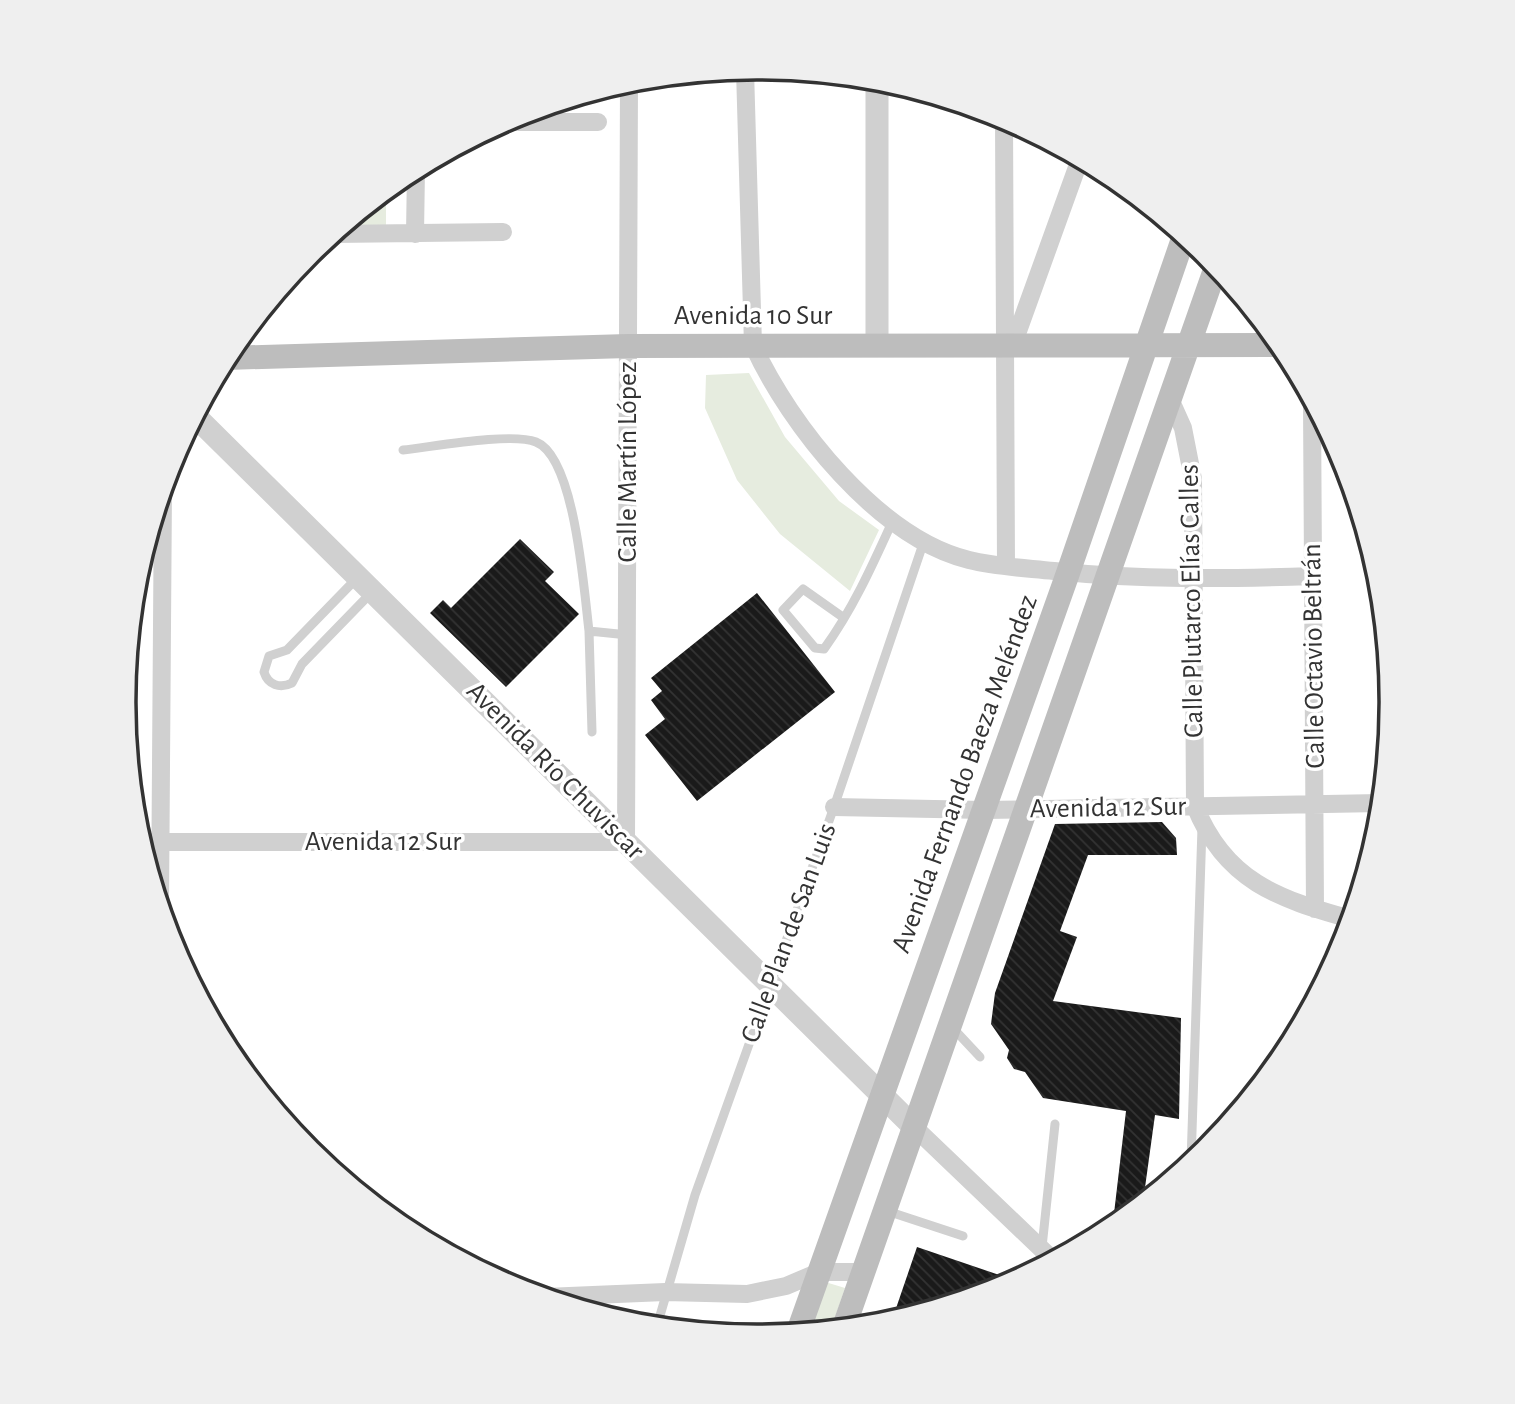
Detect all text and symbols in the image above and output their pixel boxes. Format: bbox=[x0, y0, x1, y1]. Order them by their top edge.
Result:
street label: Avenida 10 Sur bbox=[674, 302, 832, 330]
street label: Calle Martín López bbox=[614, 362, 642, 562]
street label: Calle Plutarco Elías Calles bbox=[1176, 464, 1208, 738]
street label: Calle Octavio Beltrán bbox=[1298, 543, 1330, 769]
street label: Avenida Fernando Baeza Meléndez bbox=[887, 591, 1043, 957]
street label: Avenida Río Chuviscar bbox=[461, 677, 649, 865]
street label: Avenida 12 Sur bbox=[1029, 793, 1187, 823]
street label: Calle Plan de San Luis bbox=[736, 819, 842, 1047]
street label: Avenida 12 Sur bbox=[305, 828, 461, 856]

